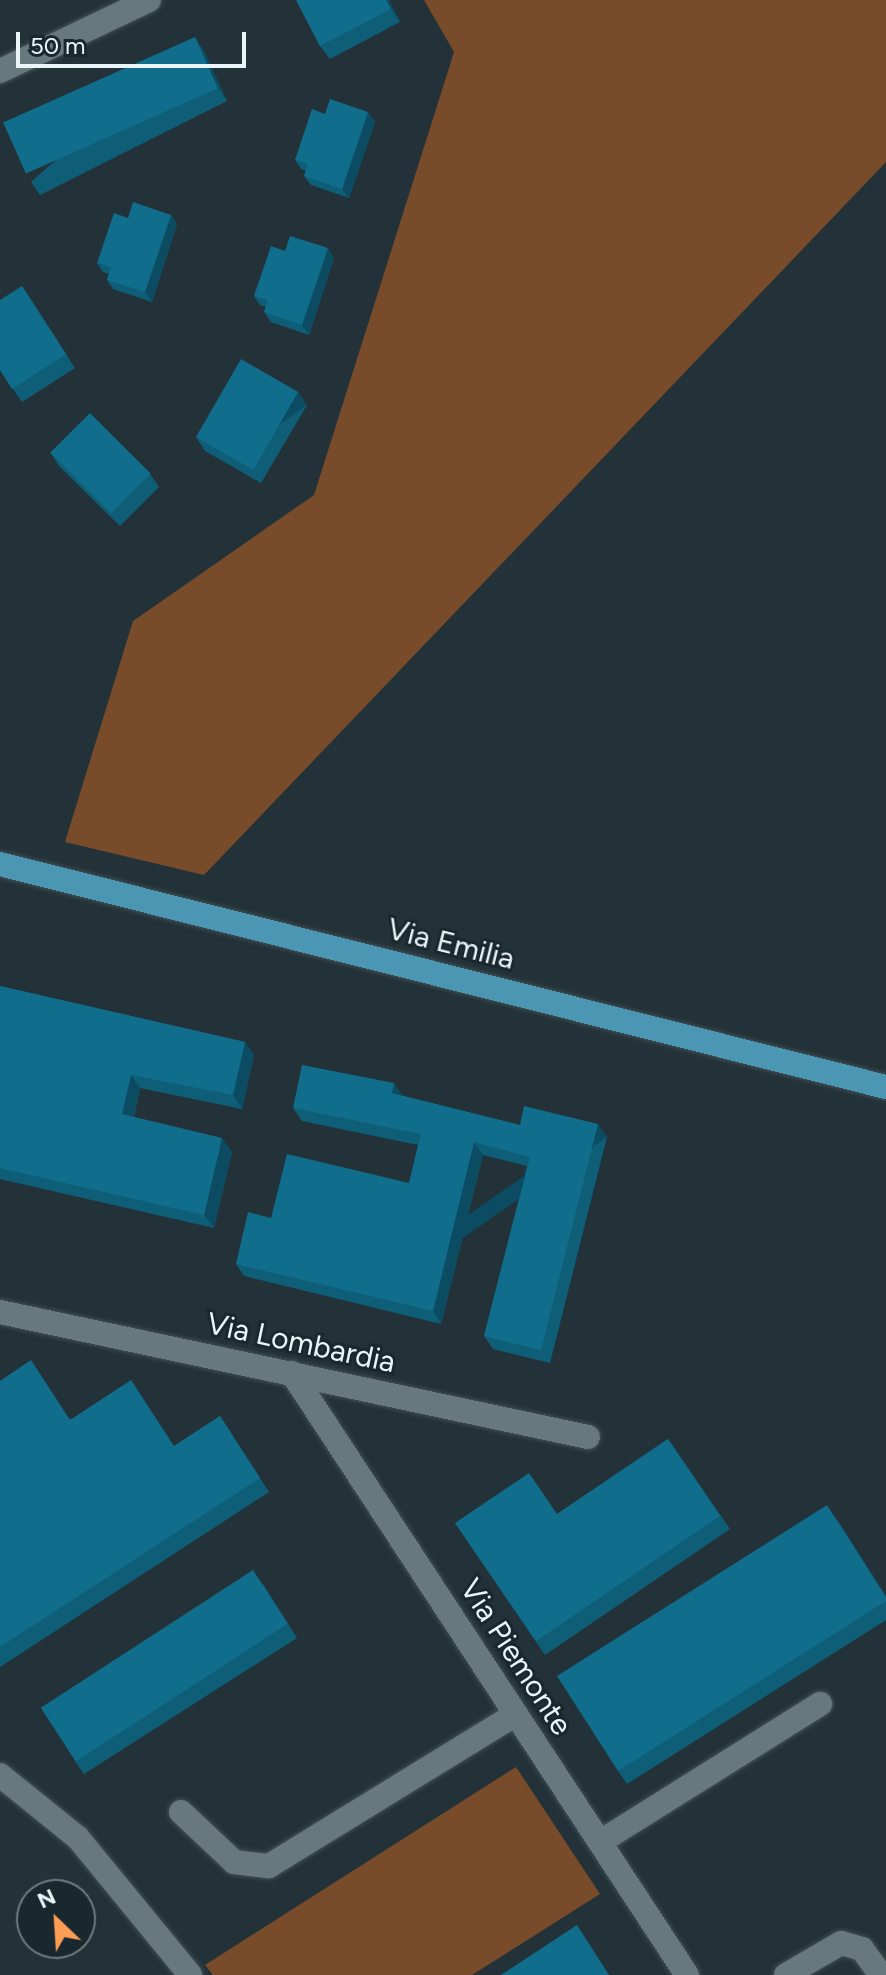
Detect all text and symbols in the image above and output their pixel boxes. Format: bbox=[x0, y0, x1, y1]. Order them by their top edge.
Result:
scale bar bbox=[20, 16, 250, 66]
text: 50 m bbox=[30, 31, 86, 60]
street label: Via Emilia bbox=[384, 911, 518, 977]
street label: Via Lombardia bbox=[203, 1305, 399, 1381]
street label: Via Piemonte bbox=[452, 1572, 580, 1742]
north arrow bbox=[16, 1879, 96, 1959]
text: N bbox=[33, 1883, 60, 1914]

